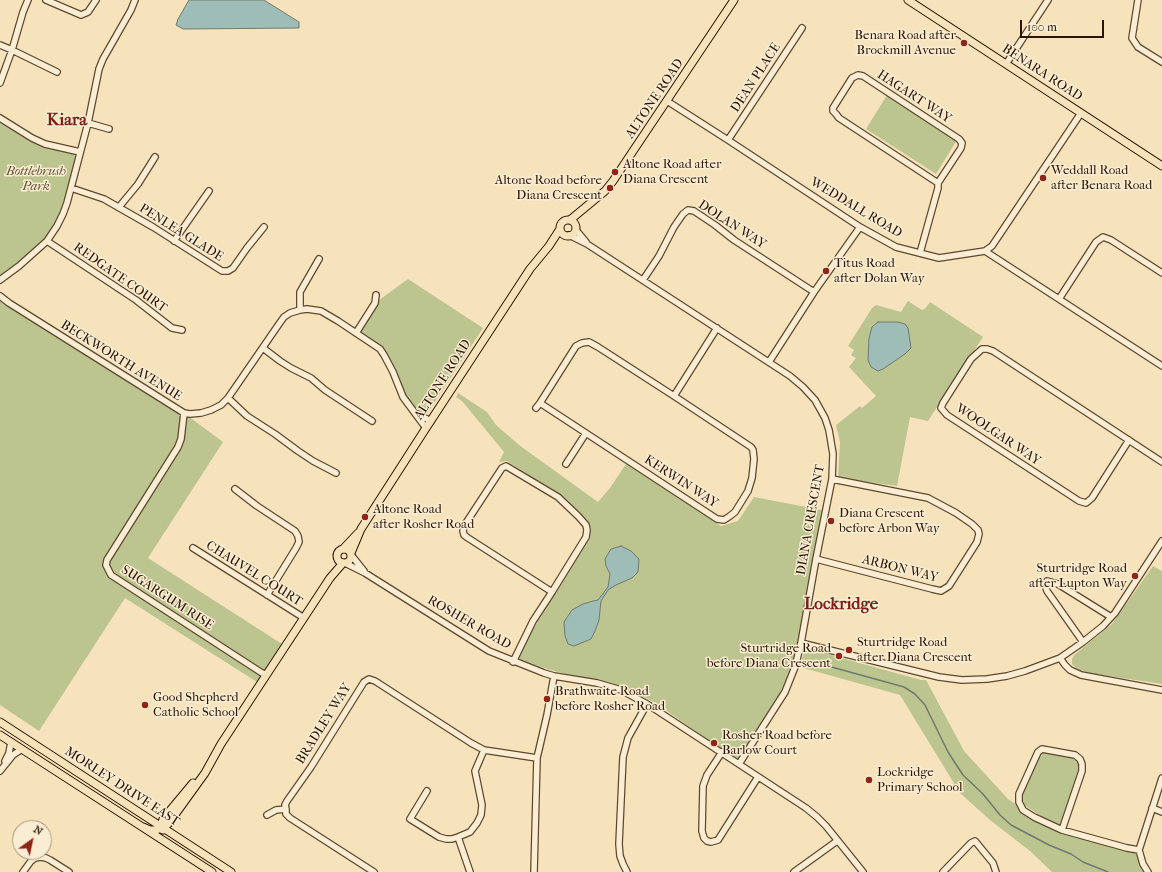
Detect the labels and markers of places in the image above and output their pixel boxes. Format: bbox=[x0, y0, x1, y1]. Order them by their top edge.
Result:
place label: Benara Road after Brockmill Avenue bbox=[855, 28, 956, 59]
marker: Benara Road after Brockmill Avenue bbox=[959, 38, 969, 48]
place label: Altone Road after Diana Crescent bbox=[623, 157, 721, 188]
place label: Weddall Road after Benara Road bbox=[1051, 163, 1152, 194]
marker: Altone Road after Diana Crescent bbox=[610, 167, 620, 177]
place label: Altone Road before Diana Crescent bbox=[495, 173, 602, 204]
marker: Weddall Road after Benara Road bbox=[1038, 173, 1048, 183]
marker: Altone Road before Diana Crescent bbox=[605, 183, 615, 193]
place label: Titus Road after Dolan Way bbox=[834, 256, 925, 287]
marker: Titus Road after Dolan Way bbox=[821, 266, 831, 276]
place label: Altone Road after Rosher Road bbox=[373, 502, 474, 533]
place label: Diana Crescent before Arbon Way bbox=[839, 506, 940, 537]
marker: Altone Road after Rosher Road bbox=[360, 512, 370, 522]
marker: Diana Crescent before Arbon Way bbox=[826, 516, 836, 526]
place label: Sturtridge Road after Lupton Way bbox=[1029, 561, 1127, 592]
marker: Sturtridge Road after Lupton Way bbox=[1130, 571, 1140, 581]
place label: Sturtridge Road after Diana Crescent bbox=[857, 635, 972, 666]
place label: Sturtridge Road before Diana Crescent bbox=[707, 641, 831, 672]
marker: Sturtridge Road after Diana Crescent bbox=[844, 645, 854, 655]
marker: Sturtridge Road before Diana Crescent bbox=[834, 651, 844, 661]
place label: Brathwaite Road before Rosher Road bbox=[555, 684, 665, 715]
place label: Good Shepherd Catholic School bbox=[153, 690, 239, 721]
marker: Brathwaite Road before Rosher Road bbox=[542, 694, 552, 704]
marker: Good Shepherd Catholic School bbox=[140, 700, 150, 710]
place label: Rosher Road before Barlow Court bbox=[722, 728, 832, 759]
marker: Rosher Road before Barlow Court bbox=[709, 738, 719, 748]
place label: Lockridge Primary School bbox=[877, 765, 963, 796]
marker: Lockridge Primary School bbox=[864, 775, 874, 785]

